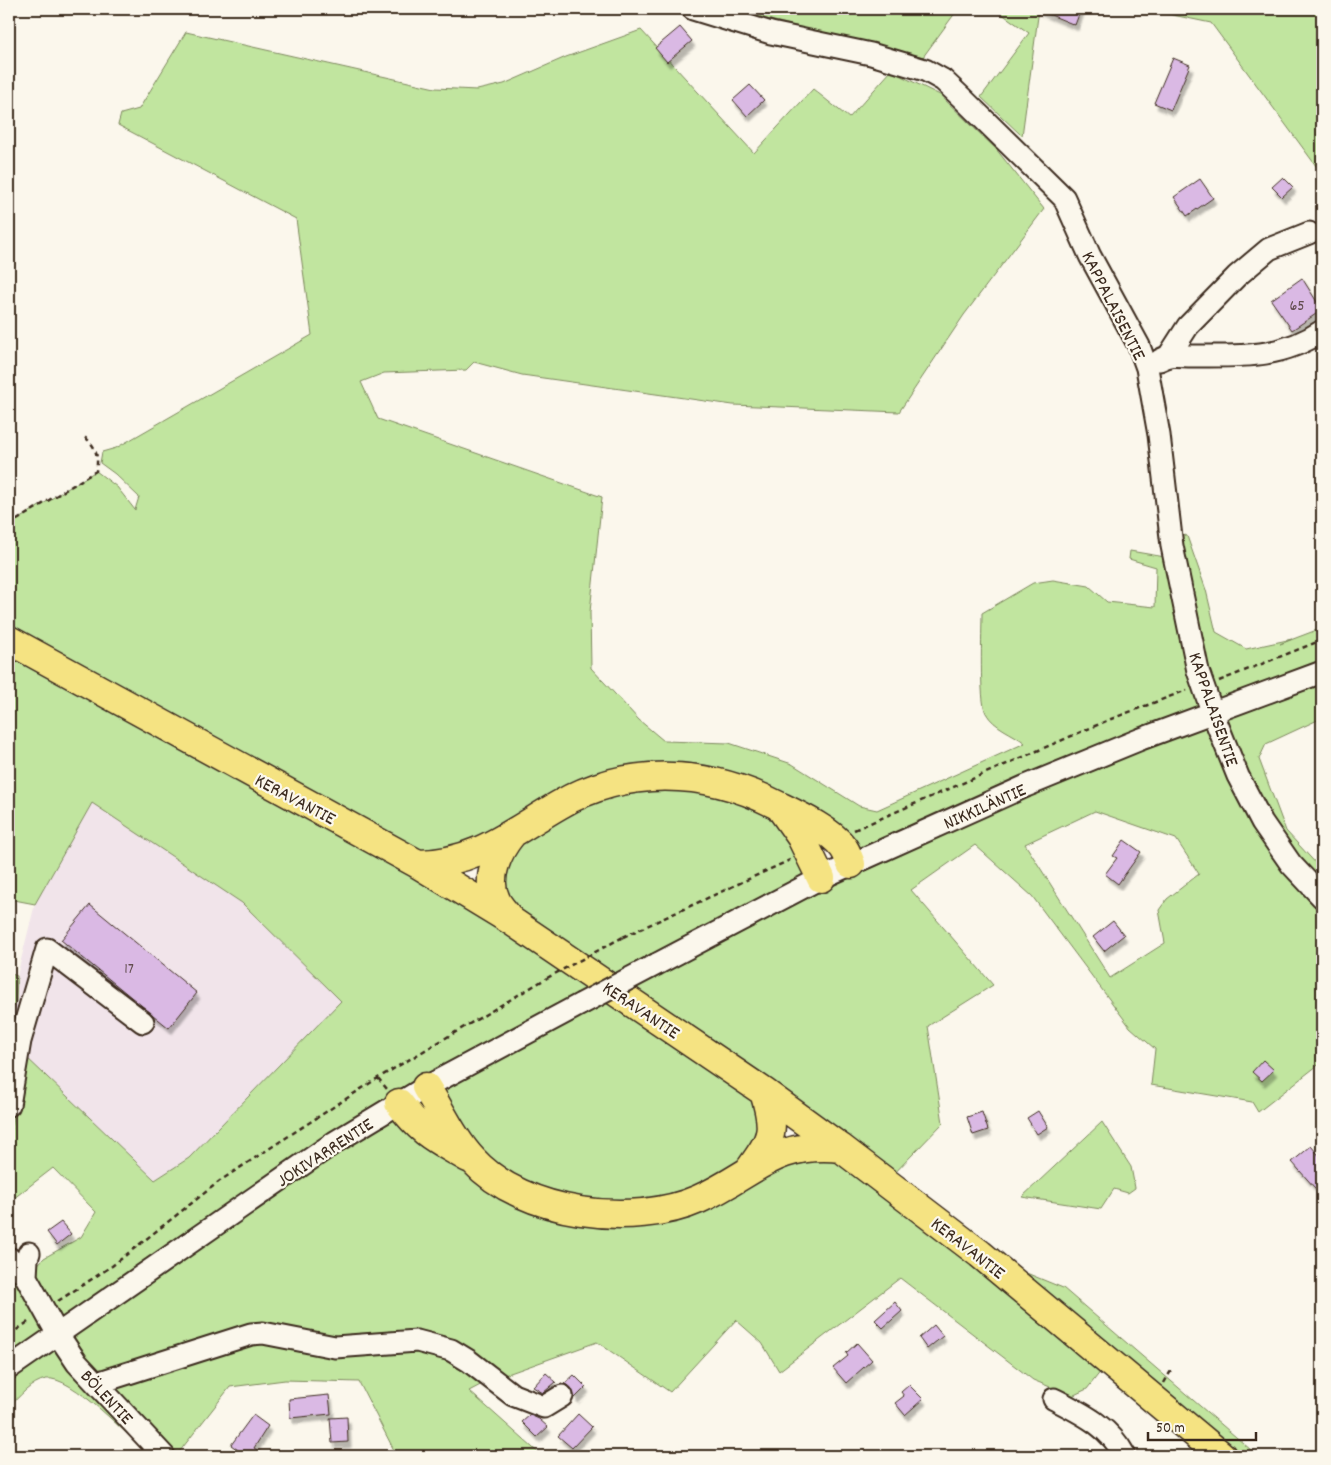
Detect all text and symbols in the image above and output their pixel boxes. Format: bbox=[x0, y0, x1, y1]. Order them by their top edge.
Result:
street label: KAPPALAISENTIE bbox=[1073, 247, 1151, 366]
house number: 65 bbox=[1289, 295, 1305, 318]
street label: KAPPALAISENTIE bbox=[1180, 649, 1244, 771]
street label: KERAVANTIE bbox=[249, 769, 340, 834]
street label: NIKKILÄNTIE bbox=[940, 778, 1031, 838]
house number: 17 bbox=[124, 958, 134, 981]
street label: KERAVANTIE bbox=[596, 976, 684, 1048]
street label: JOKIVARRENTIE bbox=[272, 1112, 380, 1195]
street label: KERAVANTIE bbox=[924, 1212, 1010, 1288]
street label: BÖLENTIE bbox=[73, 1365, 138, 1432]
scale bar bbox=[1148, 1410, 1256, 1442]
text: 50 m bbox=[1156, 1418, 1185, 1440]

